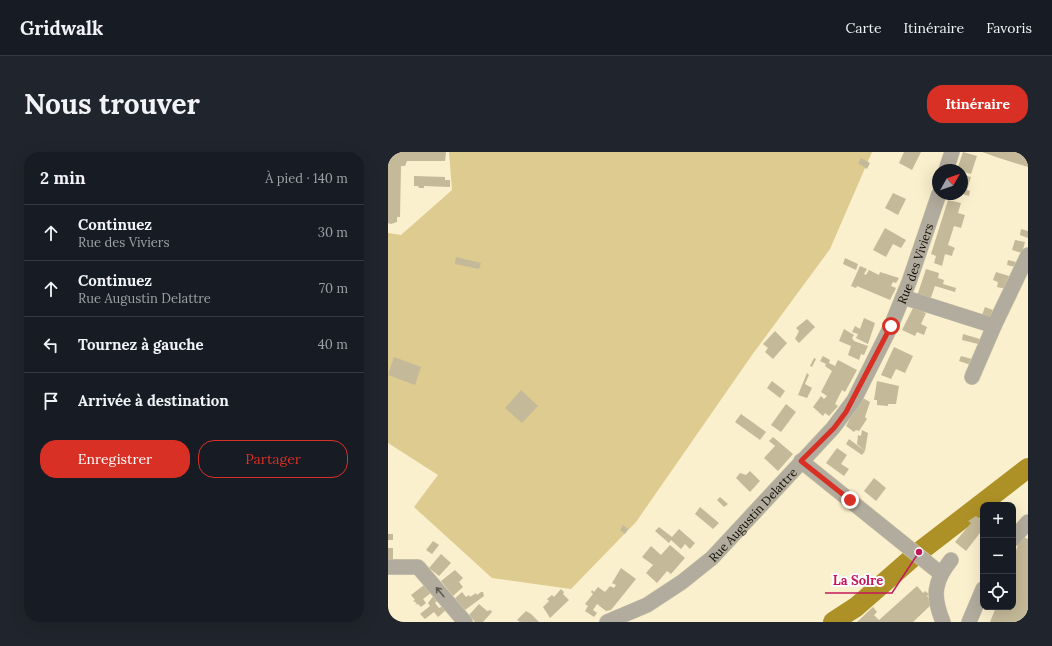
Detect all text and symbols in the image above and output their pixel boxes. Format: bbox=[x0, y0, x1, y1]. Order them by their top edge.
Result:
text: Gridwalk bbox=[20, 16, 103, 40]
text: Carte bbox=[845, 19, 882, 37]
text: Itinéraire bbox=[904, 19, 964, 37]
text: Favoris bbox=[986, 19, 1032, 37]
button: Itinéraire bbox=[927, 85, 1028, 123]
text: Nous trouver bbox=[24, 86, 200, 122]
north arrow bbox=[932, 164, 968, 200]
text: 2 min bbox=[40, 167, 86, 189]
text: À pied · 140 m bbox=[265, 170, 348, 187]
text: Continuez bbox=[78, 215, 152, 234]
street label: Rue des Viviers bbox=[893, 221, 936, 306]
icon: ahead bbox=[40, 222, 62, 244]
text: 30 m bbox=[318, 224, 348, 241]
text: Rue des Viviers bbox=[78, 234, 170, 251]
text: Continuez bbox=[78, 271, 152, 290]
icon: ahead bbox=[40, 278, 62, 300]
text: 70 m bbox=[319, 280, 348, 297]
text: Rue Augustin Delattre bbox=[78, 290, 211, 307]
route start bbox=[882, 317, 900, 335]
icon: left bbox=[40, 334, 62, 356]
text: Tournez à gauche bbox=[78, 335, 204, 354]
text: 40 m bbox=[318, 336, 348, 353]
icon: arrive bbox=[40, 390, 62, 412]
text: Arrivée à destination bbox=[78, 391, 229, 410]
button: Enregistrer bbox=[40, 440, 190, 478]
button: Partager bbox=[198, 440, 348, 478]
street label: Rue Augustin Delattre bbox=[705, 464, 800, 565]
route end bbox=[841, 491, 859, 509]
map controls bbox=[980, 502, 1016, 610]
button: + bbox=[980, 502, 1016, 538]
button: − bbox=[980, 538, 1016, 574]
callout: La Solre bbox=[825, 568, 892, 593]
text: La Solre bbox=[833, 572, 883, 589]
button: locate bbox=[980, 574, 1016, 610]
one-way arrow bbox=[435, 587, 444, 597]

